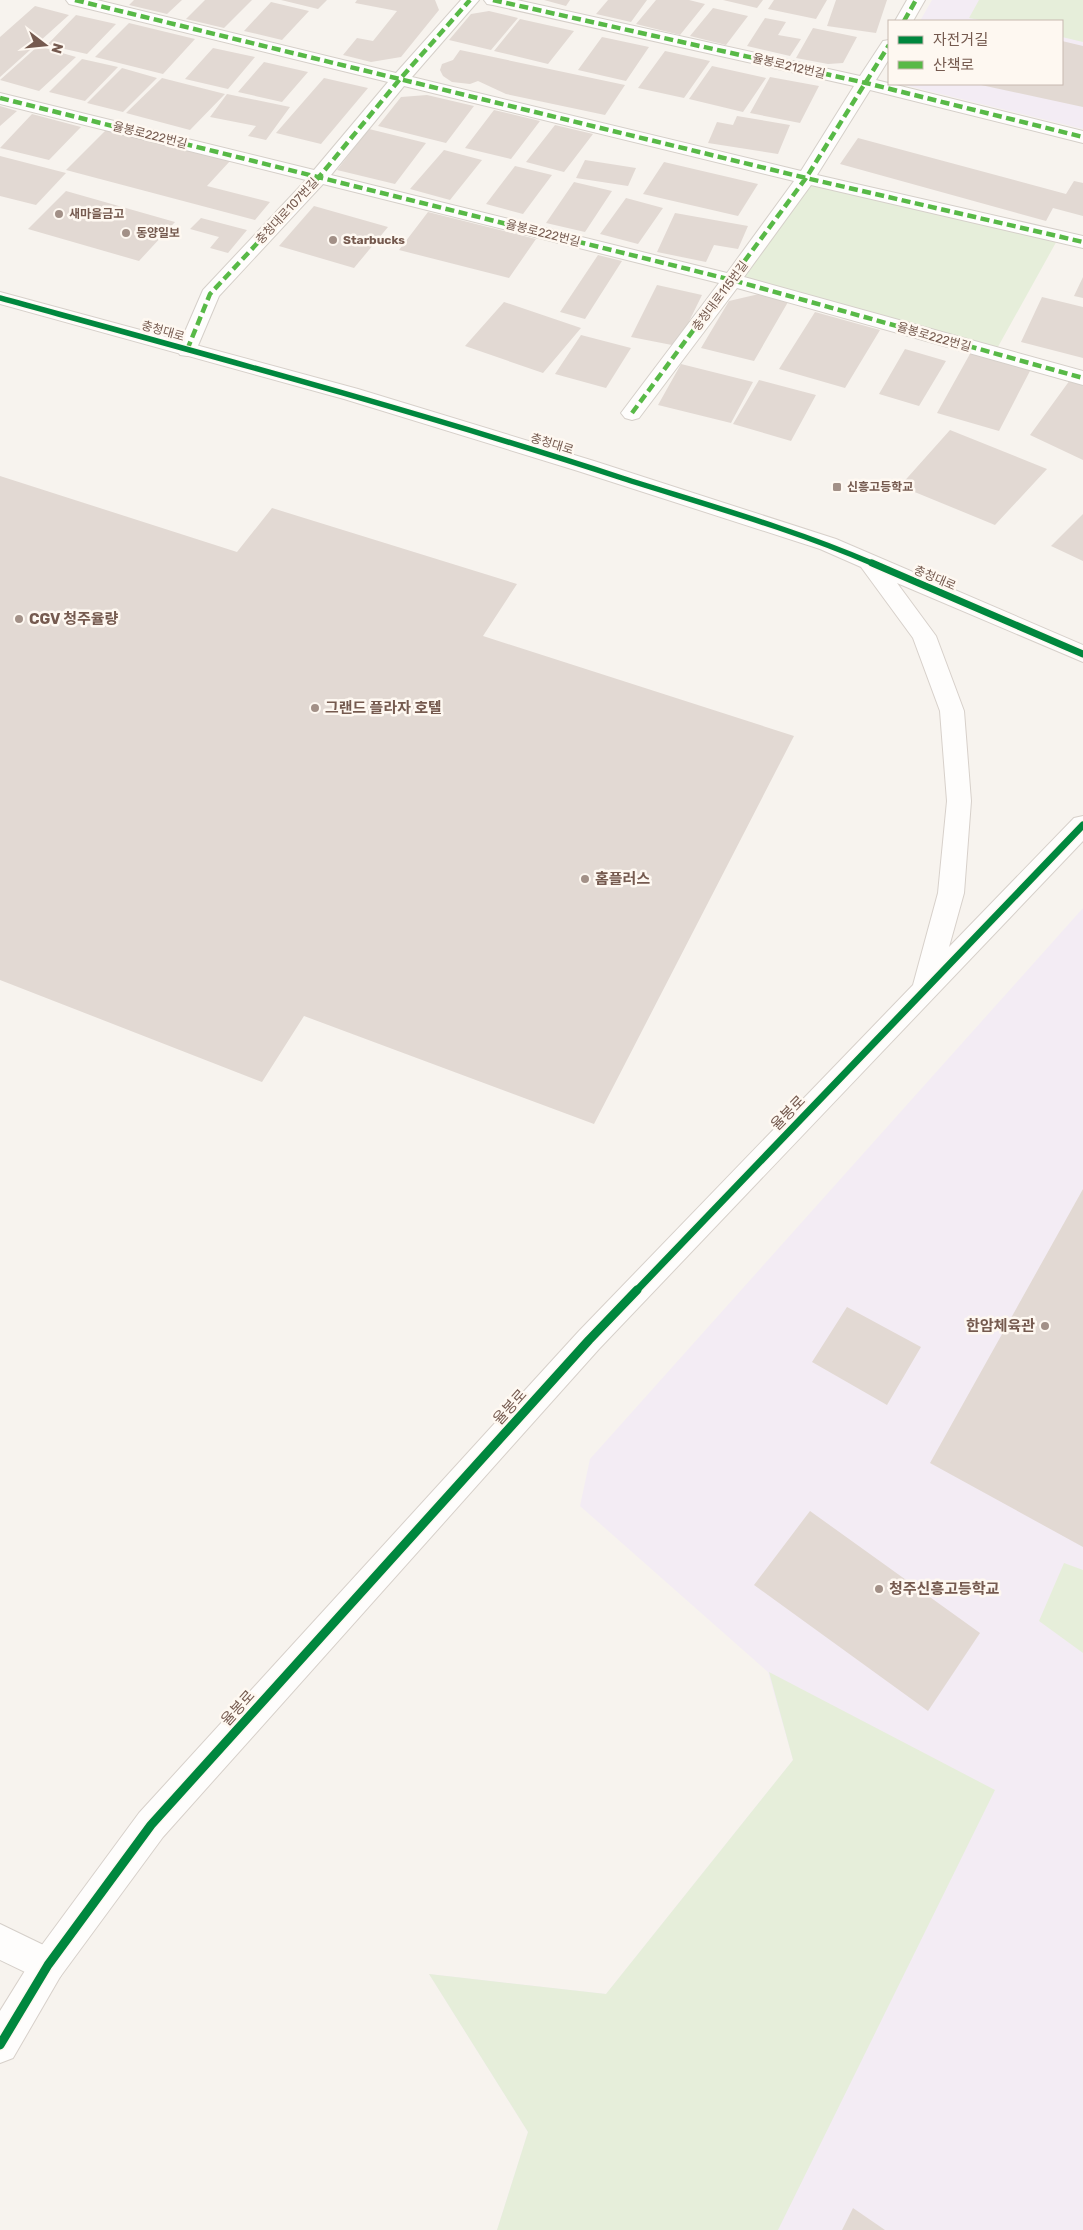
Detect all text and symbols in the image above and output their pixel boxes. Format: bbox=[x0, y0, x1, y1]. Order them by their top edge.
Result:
north arrow bbox=[20, 20, 70, 70]
legend bbox=[888, 20, 1063, 85]
text: 자전거길 bbox=[933, 31, 988, 49]
text: N bbox=[47, 41, 67, 56]
street label: 율봉로212번길 bbox=[751, 51, 827, 81]
text: 산책로 bbox=[933, 56, 974, 74]
street label: 율봉로222번길 bbox=[111, 119, 189, 151]
street label: 충청대로107번길 bbox=[253, 175, 321, 247]
place label: 새마을금고 bbox=[69, 207, 124, 221]
marker: 새마을금고 bbox=[53, 208, 65, 220]
street label: 율봉로222번길 bbox=[504, 217, 582, 249]
place label: 동양일보 bbox=[136, 226, 180, 240]
marker: 동양일보 bbox=[120, 227, 132, 239]
place label: Starbucks bbox=[343, 233, 405, 247]
marker: Starbucks bbox=[327, 234, 339, 246]
street label: 충청대로115번길 bbox=[689, 258, 751, 334]
street label: 충청대로 bbox=[140, 318, 186, 344]
street label: 율봉로222번길 bbox=[895, 320, 973, 354]
street label: 충청대로 bbox=[529, 431, 575, 457]
place label: 신흥고등학교 bbox=[847, 480, 913, 494]
marker: 신흥고등학교 bbox=[831, 481, 843, 493]
street label: 충청대로 bbox=[912, 563, 958, 593]
place label: CGV 청주율량 bbox=[29, 610, 119, 628]
marker: CGV 청주율량 bbox=[13, 613, 25, 625]
place label: 그랜드 플라자 호텔 bbox=[325, 699, 442, 717]
marker: 그랜드 플라자 호텔 bbox=[309, 702, 321, 714]
place label: 홈플러스 bbox=[595, 870, 650, 888]
marker: 홈플러스 bbox=[579, 873, 591, 885]
street label: 율봉로 bbox=[767, 1092, 809, 1134]
place label: 한암체육관 bbox=[966, 1317, 1035, 1335]
marker: 한암체육관 bbox=[1039, 1320, 1051, 1332]
street label: 율봉로 bbox=[489, 1386, 531, 1428]
place label: 청주신흥고등학교 bbox=[889, 1580, 1000, 1598]
marker: 청주신흥고등학교 bbox=[873, 1583, 885, 1595]
street label: 율봉로 bbox=[217, 1687, 259, 1729]

